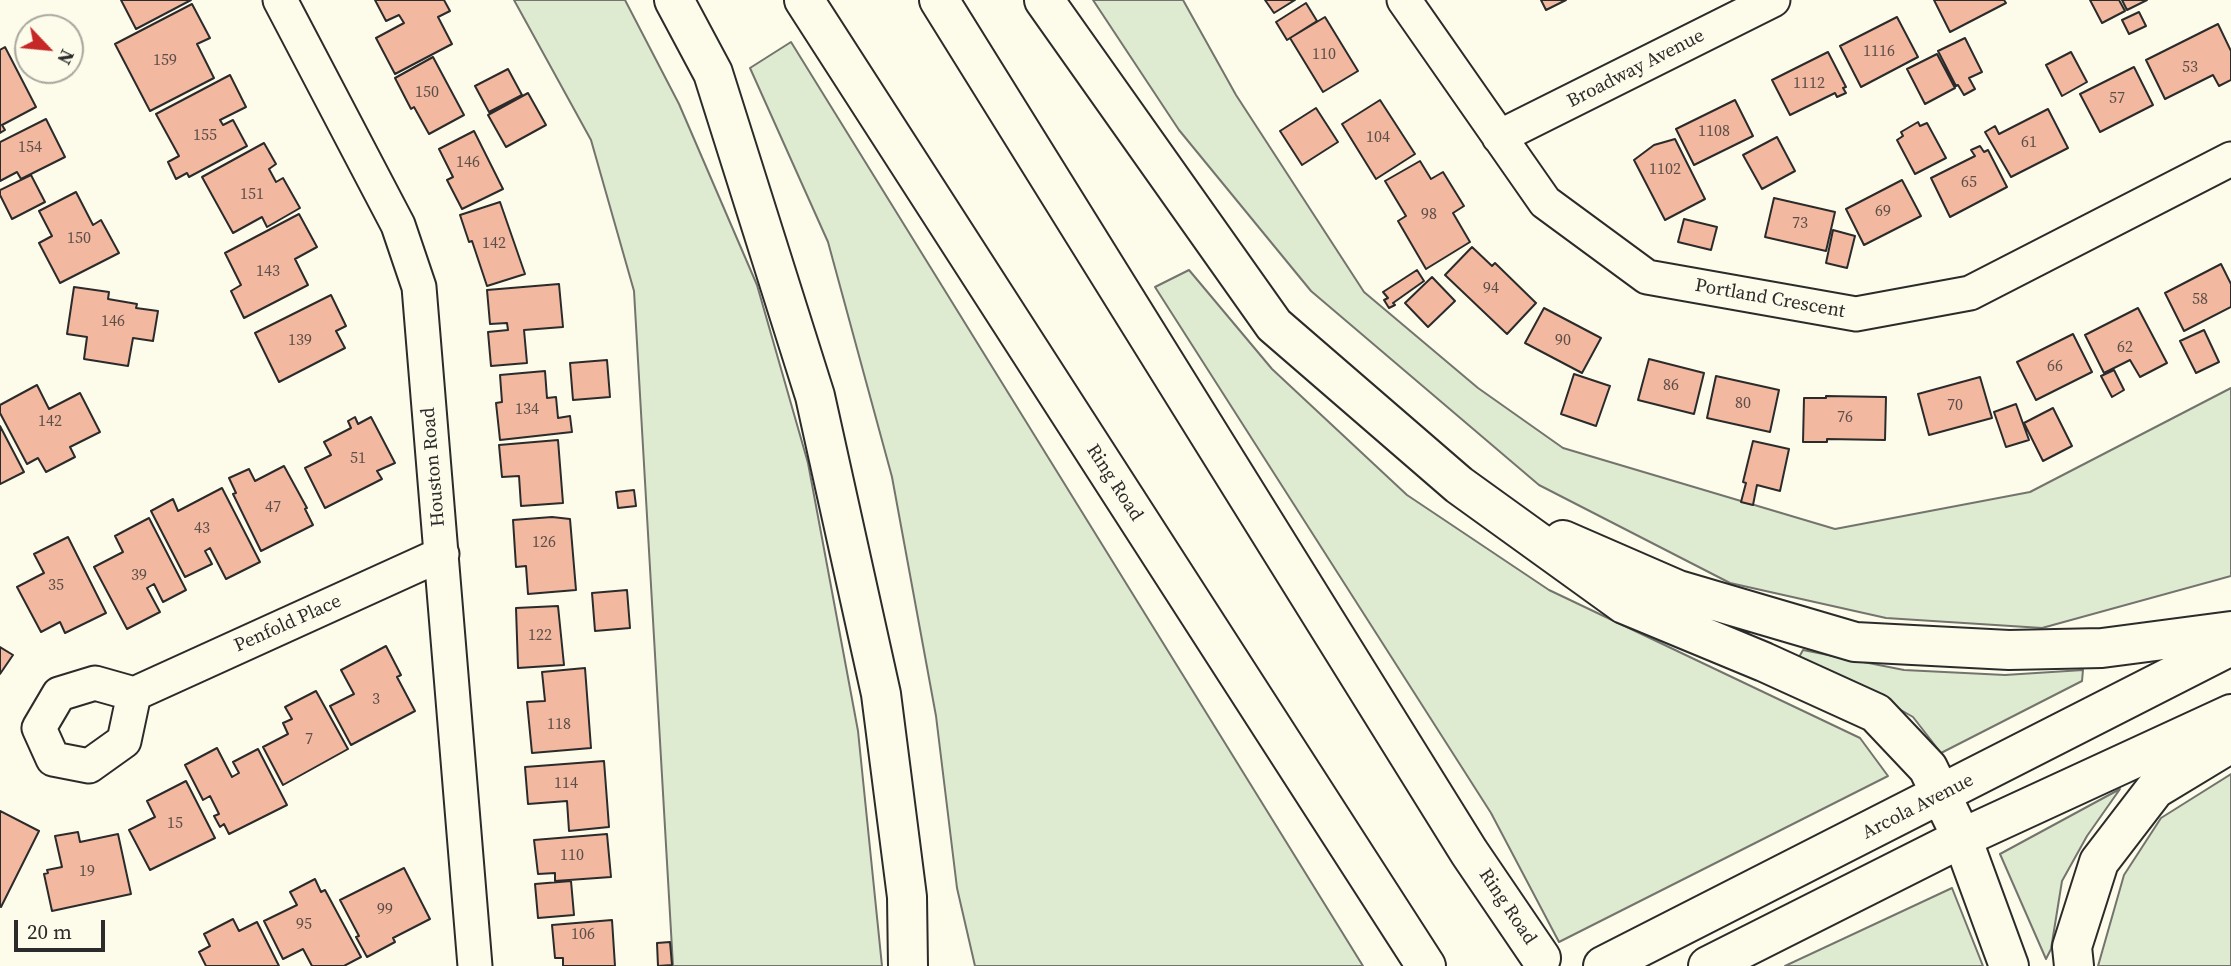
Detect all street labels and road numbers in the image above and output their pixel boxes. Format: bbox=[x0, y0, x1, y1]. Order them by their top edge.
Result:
street label: Broadway Avenue bbox=[1564, 25, 1708, 113]
street label: Portland Crescent bbox=[1693, 275, 1847, 323]
street label: Houston Road bbox=[417, 406, 451, 528]
street label: Ring Road bbox=[1081, 440, 1147, 526]
street label: Penfold Place bbox=[231, 590, 345, 658]
street label: Arcola Avenue bbox=[1859, 769, 1977, 845]
street label: Ring Road bbox=[1473, 865, 1541, 949]

